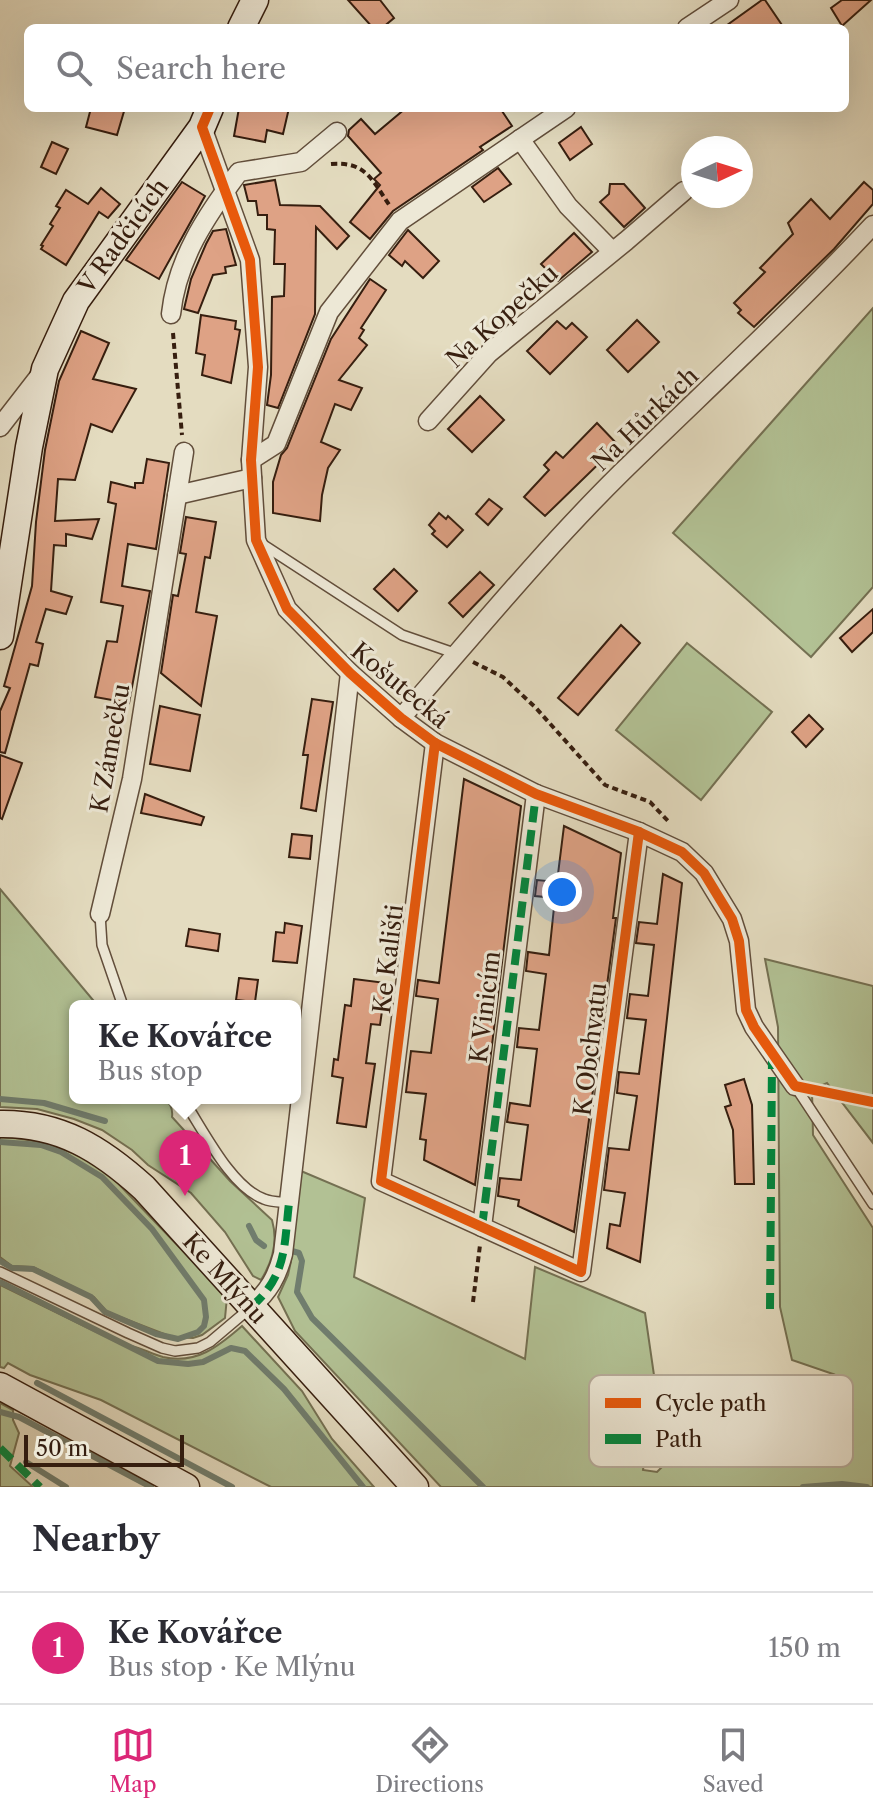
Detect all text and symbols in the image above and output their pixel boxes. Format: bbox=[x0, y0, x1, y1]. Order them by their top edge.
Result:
search box bbox=[24, 24, 849, 112]
icon: search bbox=[52, 46, 96, 90]
text: Search here bbox=[116, 50, 286, 87]
north arrow bbox=[681, 136, 753, 208]
street label: V Radčicích bbox=[71, 173, 174, 300]
street label: Na Kopečku bbox=[440, 258, 564, 374]
street label: Na Hůrkách bbox=[586, 361, 704, 477]
street label: Košutecká bbox=[345, 636, 455, 734]
street label: K Zámečku bbox=[84, 681, 136, 815]
your location bbox=[542, 872, 582, 912]
street label: Ke Kališti bbox=[367, 903, 409, 1015]
street label: K Vinicím bbox=[464, 949, 506, 1065]
street label: K Obchvatu bbox=[567, 980, 613, 1117]
popup bbox=[69, 1000, 301, 1104]
text: Ke Kovářce bbox=[98, 1018, 272, 1055]
text: Bus stop bbox=[98, 1055, 203, 1087]
pin: 1 bbox=[159, 1130, 211, 1196]
street label: Ke Mlýnu bbox=[177, 1227, 273, 1330]
legend bbox=[589, 1375, 853, 1467]
text: Cycle path bbox=[655, 1390, 767, 1417]
text: Path bbox=[655, 1426, 703, 1453]
scale bar bbox=[24, 1431, 184, 1467]
text: 50 m bbox=[36, 1435, 88, 1462]
text: Nearby bbox=[32, 1518, 160, 1560]
text: Ke Kovářce bbox=[108, 1614, 282, 1651]
text: 1 bbox=[52, 1632, 64, 1664]
text: 150 m bbox=[768, 1632, 841, 1664]
text: Bus stop · Ke Mlýnu bbox=[108, 1651, 355, 1683]
tab: Map bbox=[109, 1723, 157, 1798]
tab: Directions bbox=[375, 1723, 484, 1798]
tab: Saved bbox=[703, 1723, 764, 1798]

